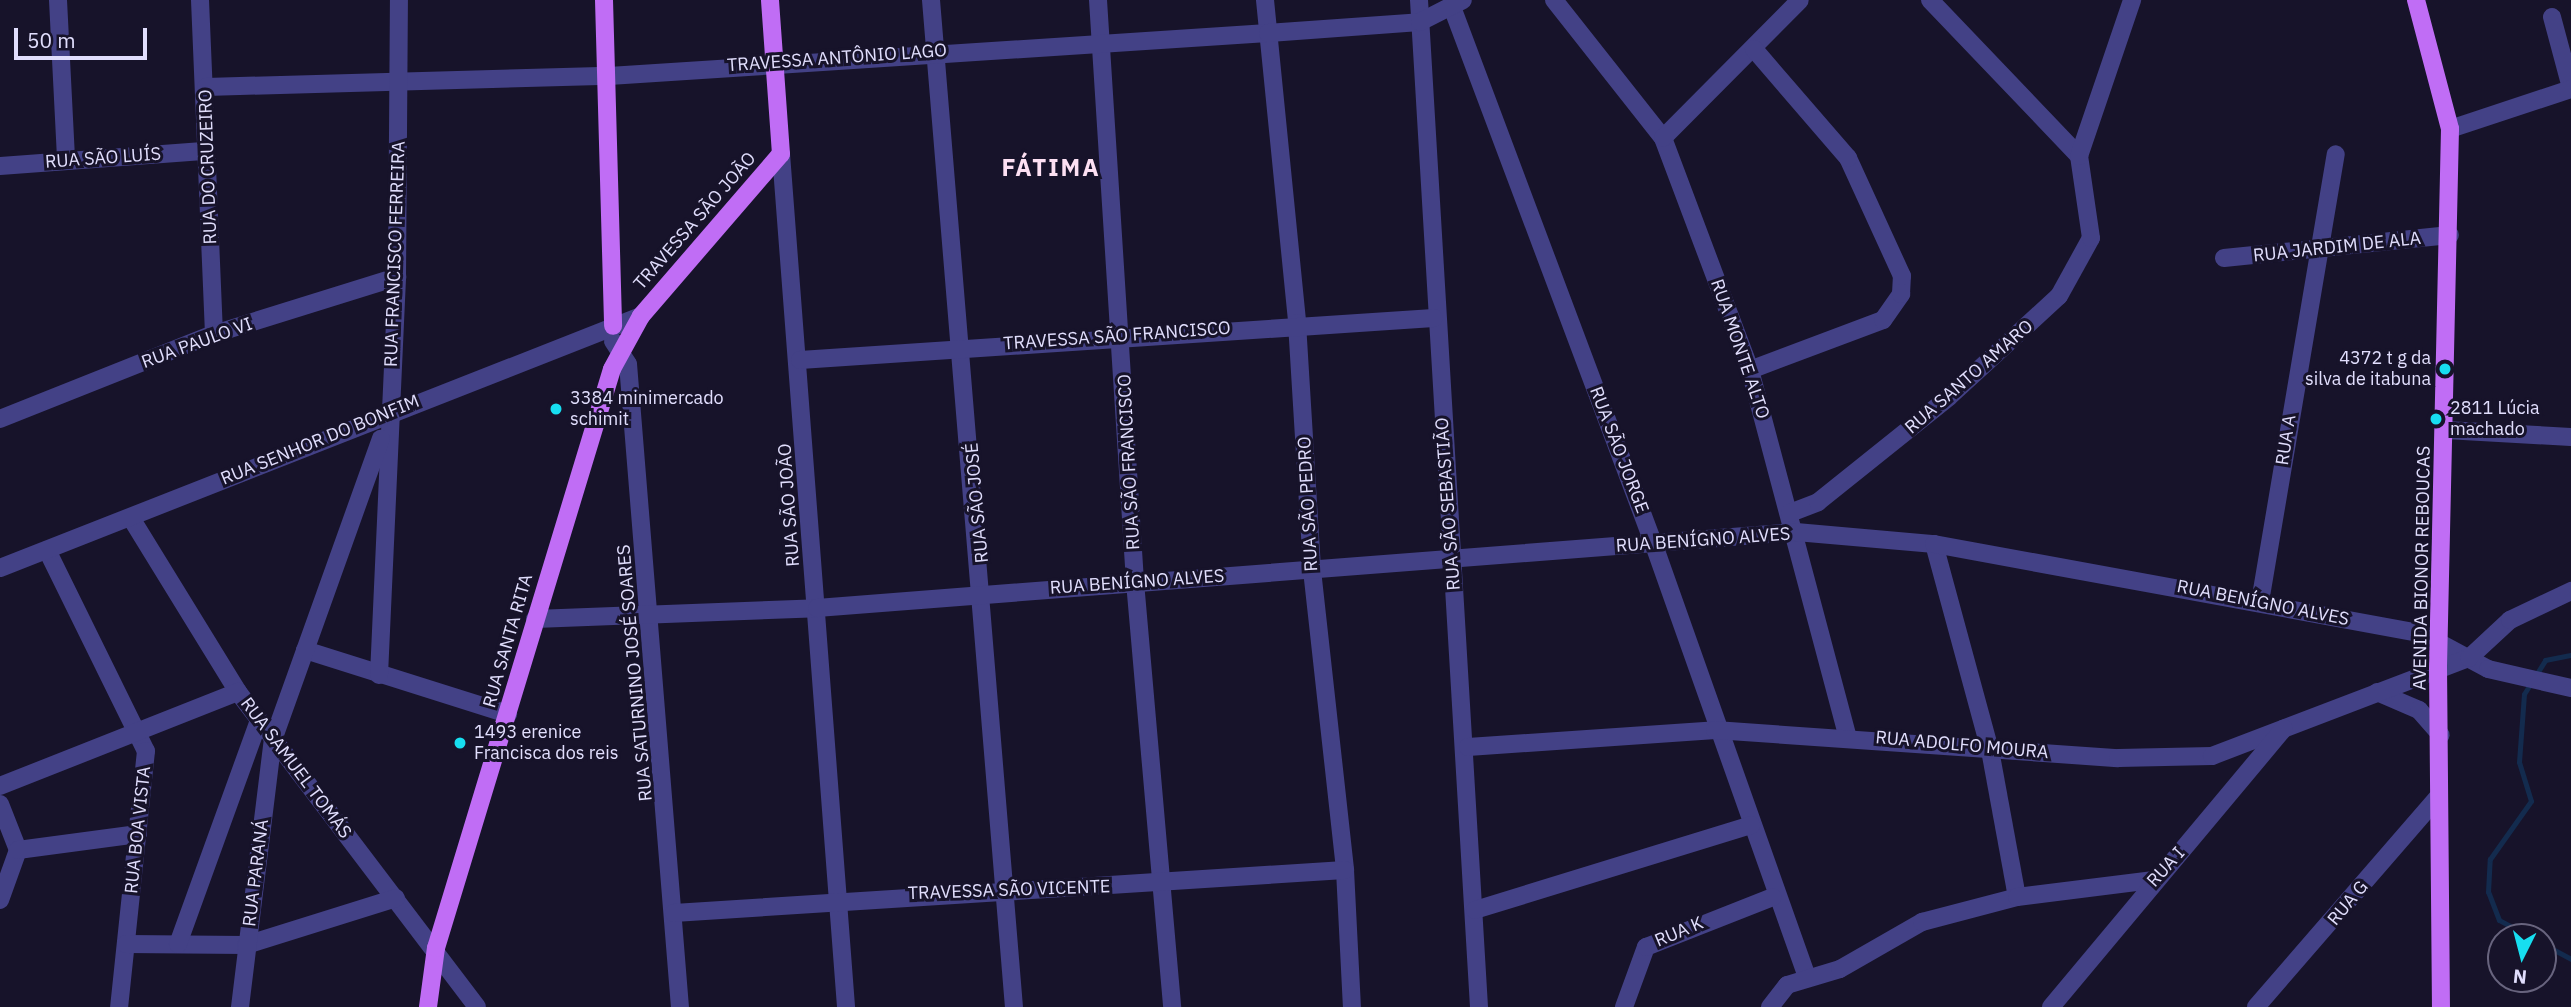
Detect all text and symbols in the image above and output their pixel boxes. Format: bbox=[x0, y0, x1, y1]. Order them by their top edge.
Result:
scale bar bbox=[18, 14, 150, 58]
text: 50 m bbox=[27, 26, 76, 54]
street label: TRAVESSA ANTÔNIO LAGO bbox=[726, 40, 948, 76]
street label: RUA DO CRUZEIRO bbox=[195, 89, 221, 245]
street label: RUA FRANCISCO FERREIRA bbox=[380, 141, 410, 367]
street label: RUA SÃO LUÍS bbox=[44, 143, 162, 173]
street label: TRAVESSA SÃO JOÃO bbox=[629, 148, 761, 294]
district label: FÁTIMA bbox=[1002, 154, 1100, 182]
street label: RUA JARDIM DE ALA bbox=[2252, 227, 2422, 267]
street label: RUA MONTE ALTO bbox=[1706, 276, 1774, 422]
street label: RUA PAULO VI bbox=[139, 313, 255, 373]
street label: RUA SANTO AMARO bbox=[1901, 316, 2037, 438]
street label: TRAVESSA SÃO FRANCISCO bbox=[1003, 317, 1231, 355]
place label: 4372 t g da silva de itabuna bbox=[2305, 348, 2431, 390]
marker: 4372 t g da silva de itabuna bbox=[2437, 361, 2453, 377]
street label: RUA SÃO FRANCISCO bbox=[1114, 373, 1144, 551]
street label: RUA SÃO JORGE bbox=[1585, 384, 1653, 516]
place label: 3384 minimercado schimit bbox=[570, 388, 724, 430]
street label: RUA SENHOR DO BONFIM bbox=[218, 390, 422, 490]
place label: 2811 Lúcia machado bbox=[2450, 398, 2540, 440]
marker: 3384 minimercado schimit bbox=[548, 401, 564, 417]
marker: 2811 Lúcia machado bbox=[2428, 411, 2444, 427]
street label: RUA A bbox=[2271, 413, 2301, 467]
street label: RUA SÃO SEBASTIÃO bbox=[1431, 417, 1465, 591]
street label: RUA SÃO PEDRO bbox=[1294, 436, 1322, 572]
street label: RUA SÃO JOSÉ bbox=[961, 442, 993, 564]
street label: RUA SÃO JOÃO bbox=[774, 443, 804, 567]
street label: AVENIDA BIONOR REBOUCAS bbox=[2409, 446, 2435, 690]
street label: RUA BENÍGNO ALVES bbox=[1615, 523, 1791, 557]
street label: RUA SATURNINO JOSÉ SOARES bbox=[613, 544, 657, 802]
street label: RUA BENÍGNO ALVES bbox=[1049, 565, 1225, 599]
street label: RUA SANTA RITA bbox=[479, 572, 537, 710]
street label: RUA BENÍGNO ALVES bbox=[2175, 576, 2351, 630]
street label: RUA SAMUEL TOMÁS bbox=[236, 693, 356, 843]
place label: 1493 erenice Francisca dos reis bbox=[474, 722, 619, 764]
street label: RUA ADOLFO MOURA bbox=[1874, 727, 2050, 763]
marker: 1493 erenice Francisca dos reis bbox=[452, 735, 468, 751]
street label: RUA BOA VISTA bbox=[121, 765, 155, 895]
street label: RUA PARANÁ bbox=[239, 818, 273, 928]
street label: RUA I bbox=[2142, 843, 2190, 891]
street label: TRAVESSA SÃO VICENTE bbox=[907, 876, 1111, 904]
street label: RUA G bbox=[2323, 876, 2373, 930]
street label: RUA K bbox=[1652, 912, 1706, 952]
north arrow bbox=[2487, 923, 2557, 993]
text: N bbox=[2512, 964, 2528, 990]

